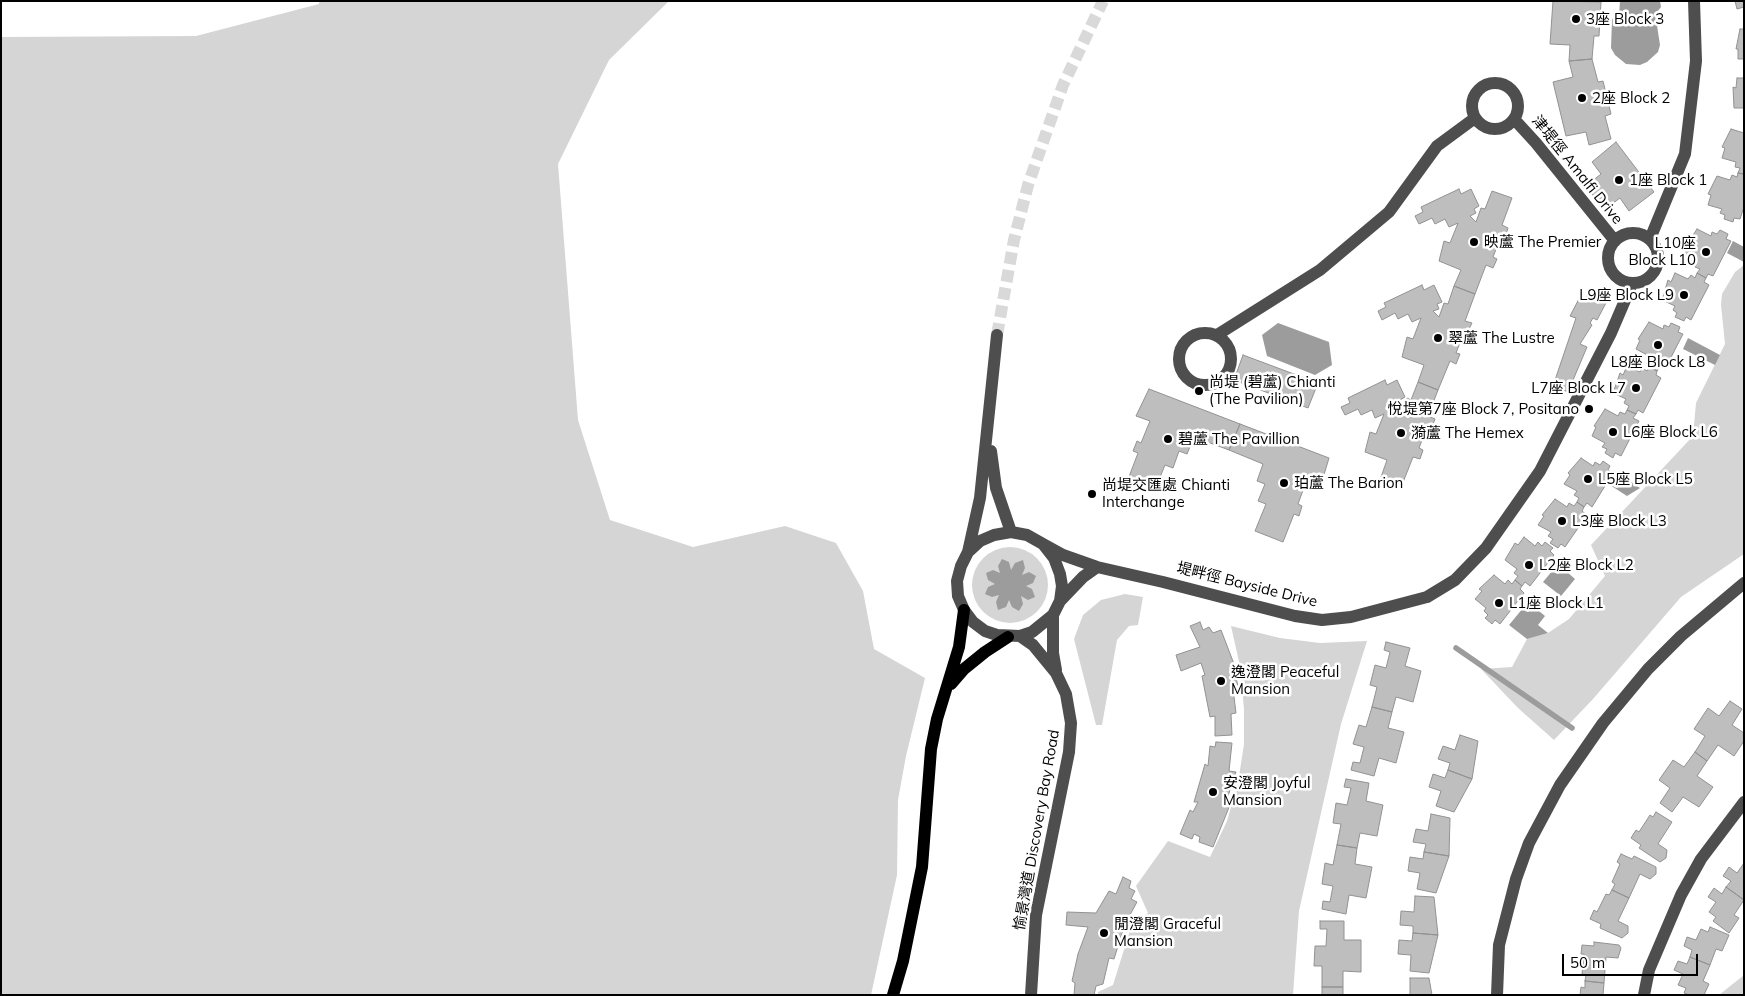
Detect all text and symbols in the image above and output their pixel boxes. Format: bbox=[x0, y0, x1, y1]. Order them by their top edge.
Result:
place label: 3座 Block 3 bbox=[1586, 10, 1664, 28]
marker: 3座 Block 3 bbox=[1570, 13, 1582, 25]
place label: 2座 Block 2 bbox=[1592, 89, 1670, 107]
marker: 2座 Block 2 bbox=[1576, 92, 1588, 104]
street label: 津堤徑 Amalfi Drive bbox=[1528, 112, 1626, 228]
place label: 1座 Block 1 bbox=[1629, 171, 1707, 189]
marker: 1座 Block 1 bbox=[1613, 174, 1625, 186]
place label: 映蘆 The Premier bbox=[1484, 233, 1601, 251]
place label: L10座 Block L10 bbox=[1628, 234, 1696, 269]
marker: 映蘆 The Premier bbox=[1468, 236, 1480, 248]
marker: L10座 Block L10 bbox=[1700, 246, 1712, 258]
place label: L9座 Block L9 bbox=[1579, 286, 1674, 304]
marker: L9座 Block L9 bbox=[1678, 289, 1690, 301]
place label: 翠蘆 The Lustre bbox=[1448, 329, 1555, 347]
marker: 翠蘆 The Lustre bbox=[1432, 332, 1444, 344]
marker: L8座 Block L8 bbox=[1652, 339, 1664, 351]
place label: L8座 Block L8 bbox=[1611, 353, 1705, 371]
place label: 尚堤 (碧蘆) Chianti (The Pavilion) bbox=[1209, 373, 1336, 408]
place label: L7座 Block L7 bbox=[1531, 379, 1626, 397]
marker: L7座 Block L7 bbox=[1630, 382, 1642, 394]
marker: 尚堤 (碧蘆) Chianti (The Pavilion) bbox=[1193, 385, 1205, 397]
place label: 悅堤第7座 Block 7, Positano bbox=[1388, 400, 1579, 418]
marker: 悅堤第7座 Block 7, Positano bbox=[1583, 403, 1595, 415]
place label: L6座 Block L6 bbox=[1623, 423, 1718, 441]
place label: 漪蘆 The Hemex bbox=[1411, 424, 1524, 442]
marker: L6座 Block L6 bbox=[1607, 426, 1619, 438]
marker: 漪蘆 The Hemex bbox=[1395, 427, 1407, 439]
place label: 碧蘆 The Pavillion bbox=[1178, 430, 1300, 448]
marker: 碧蘆 The Pavillion bbox=[1162, 433, 1174, 445]
place label: L5座 Block L5 bbox=[1598, 470, 1693, 488]
marker: L5座 Block L5 bbox=[1582, 473, 1594, 485]
place label: 珀蘆 The Barion bbox=[1294, 474, 1403, 492]
place label: 尚堤交匯處 Chianti Interchange bbox=[1102, 476, 1230, 511]
marker: 珀蘆 The Barion bbox=[1278, 477, 1290, 489]
marker: 尚堤交匯處 Chianti Interchange bbox=[1086, 488, 1098, 500]
place label: L3座 Block L3 bbox=[1572, 512, 1667, 530]
marker: L3座 Block L3 bbox=[1556, 515, 1568, 527]
place label: L2座 Block L2 bbox=[1539, 556, 1634, 574]
street label: 堤畔徑 Bayside Drive bbox=[1175, 559, 1319, 611]
marker: L2座 Block L2 bbox=[1523, 559, 1535, 571]
place label: L1座 Block L1 bbox=[1509, 594, 1604, 612]
marker: L1座 Block L1 bbox=[1493, 597, 1505, 609]
place label: 逸澄閣 Peaceful Mansion bbox=[1231, 663, 1339, 698]
marker: 逸澄閣 Peaceful Mansion bbox=[1215, 675, 1227, 687]
street label: 愉景灣道 Discovery Bay Road bbox=[1010, 728, 1064, 932]
place label: 安澄閣 Joyful Mansion bbox=[1223, 774, 1311, 809]
marker: 安澄閣 Joyful Mansion bbox=[1207, 786, 1219, 798]
place label: 閒澄閣 Graceful Mansion bbox=[1114, 915, 1221, 950]
marker: 閒澄閣 Graceful Mansion bbox=[1098, 927, 1110, 939]
scale bar bbox=[1565, 944, 1701, 976]
text: 50 m bbox=[1570, 953, 1605, 972]

